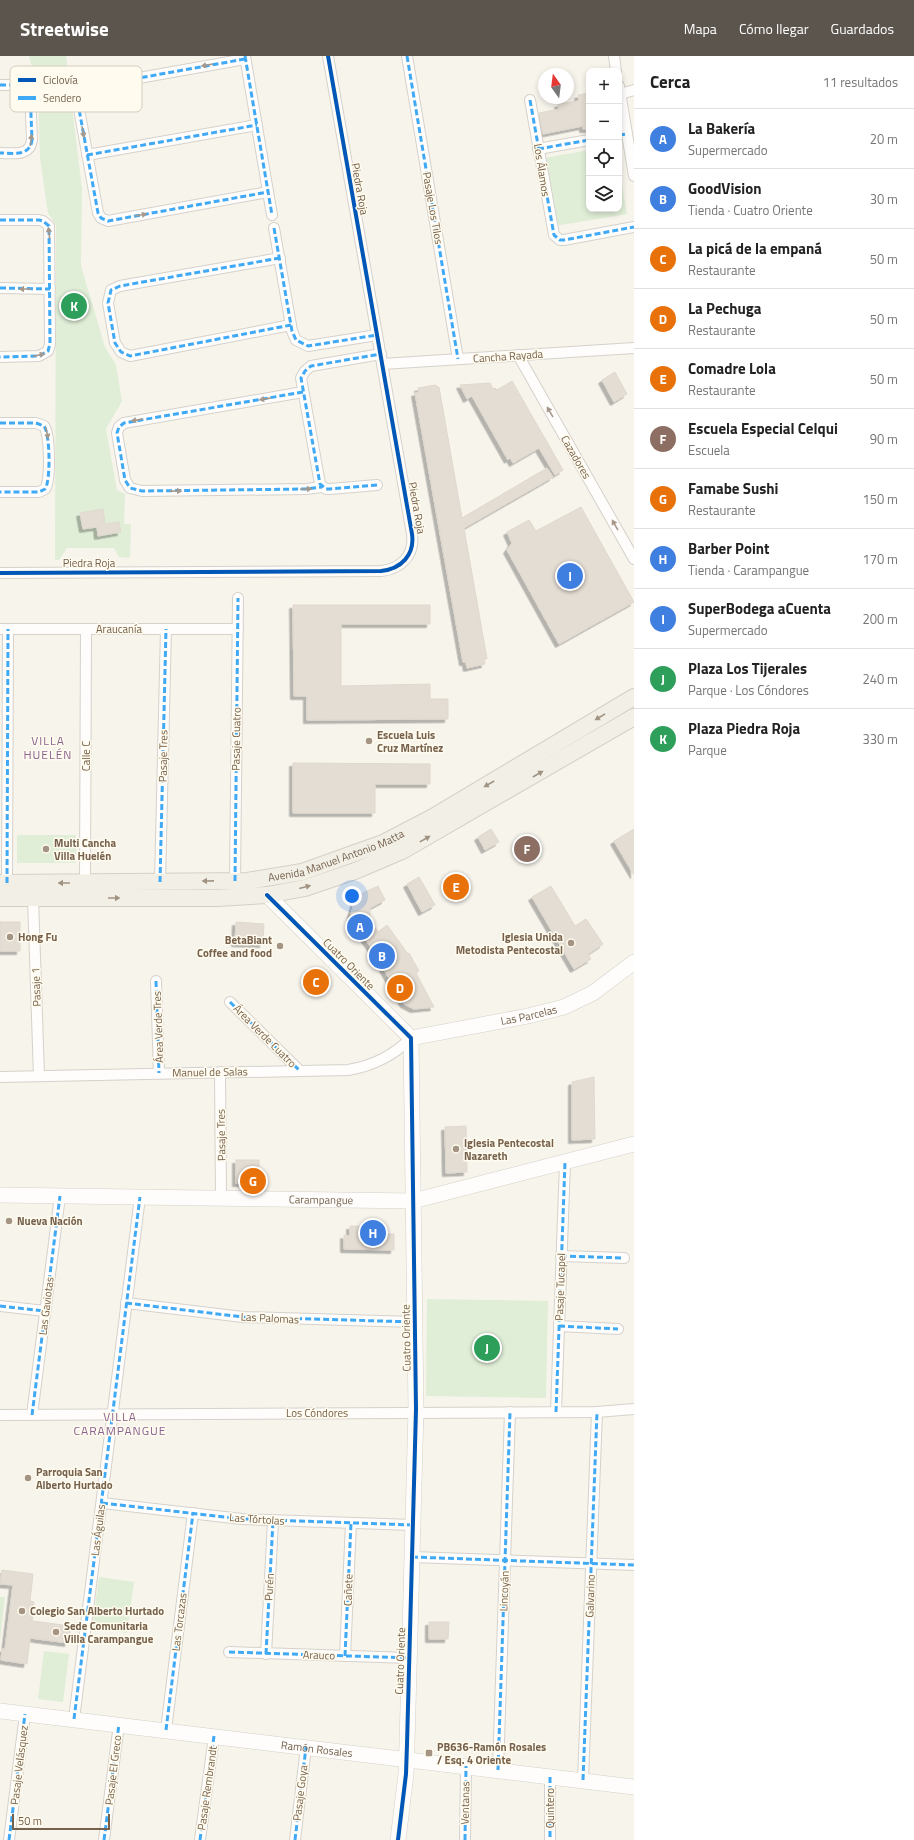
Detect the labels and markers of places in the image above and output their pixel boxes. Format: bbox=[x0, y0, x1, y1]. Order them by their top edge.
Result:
pin: K bbox=[61, 291, 87, 321]
pin: I bbox=[557, 561, 583, 591]
place label: Escuela Luis Cruz Martínez bbox=[377, 727, 443, 756]
marker: Escuela Luis Cruz Martínez bbox=[364, 736, 374, 746]
pin: F bbox=[514, 834, 540, 864]
place label: Multi Cancha Villa Huelén bbox=[54, 835, 116, 864]
marker: Multi Cancha Villa Huelén bbox=[41, 844, 51, 854]
pin: E bbox=[443, 872, 469, 902]
pin: A bbox=[347, 912, 373, 942]
place label: Hong Fu bbox=[18, 929, 57, 945]
place label: Iglesia Unida Metodista Pentecostal bbox=[456, 929, 563, 958]
marker: Hong Fu bbox=[5, 932, 15, 942]
place label: BetaBiant Coffee and food bbox=[197, 932, 272, 961]
marker: Iglesia Unida Metodista Pentecostal bbox=[566, 938, 576, 948]
marker: BetaBiant Coffee and food bbox=[275, 941, 285, 951]
pin: B bbox=[369, 941, 395, 971]
pin: C bbox=[303, 967, 329, 997]
pin: D bbox=[387, 973, 413, 1003]
place label: Iglesia Pentecostal Nazareth bbox=[464, 1135, 554, 1164]
marker: Iglesia Pentecostal Nazareth bbox=[451, 1144, 461, 1154]
pin: G bbox=[240, 1166, 266, 1196]
place label: Nueva Nación bbox=[17, 1213, 83, 1229]
marker: Nueva Nación bbox=[4, 1216, 14, 1226]
pin: H bbox=[360, 1218, 386, 1248]
pin: J bbox=[474, 1333, 500, 1363]
place label: Parroquia San Alberto Hurtado bbox=[36, 1464, 113, 1493]
marker: Parroquia San Alberto Hurtado bbox=[23, 1473, 33, 1483]
place label: Colegio San Alberto Hurtado bbox=[30, 1603, 164, 1619]
marker: Colegio San Alberto Hurtado bbox=[17, 1606, 27, 1616]
place label: Sede Comunitaria Villa Carampangue bbox=[64, 1618, 154, 1647]
marker: Sede Comunitaria Villa Carampangue bbox=[51, 1627, 61, 1637]
place label: PB636-Ramón Rosales / Esq. 4 Oriente bbox=[437, 1739, 546, 1768]
marker: PB636-Ramón Rosales / Esq. 4 Oriente bbox=[424, 1748, 434, 1758]

